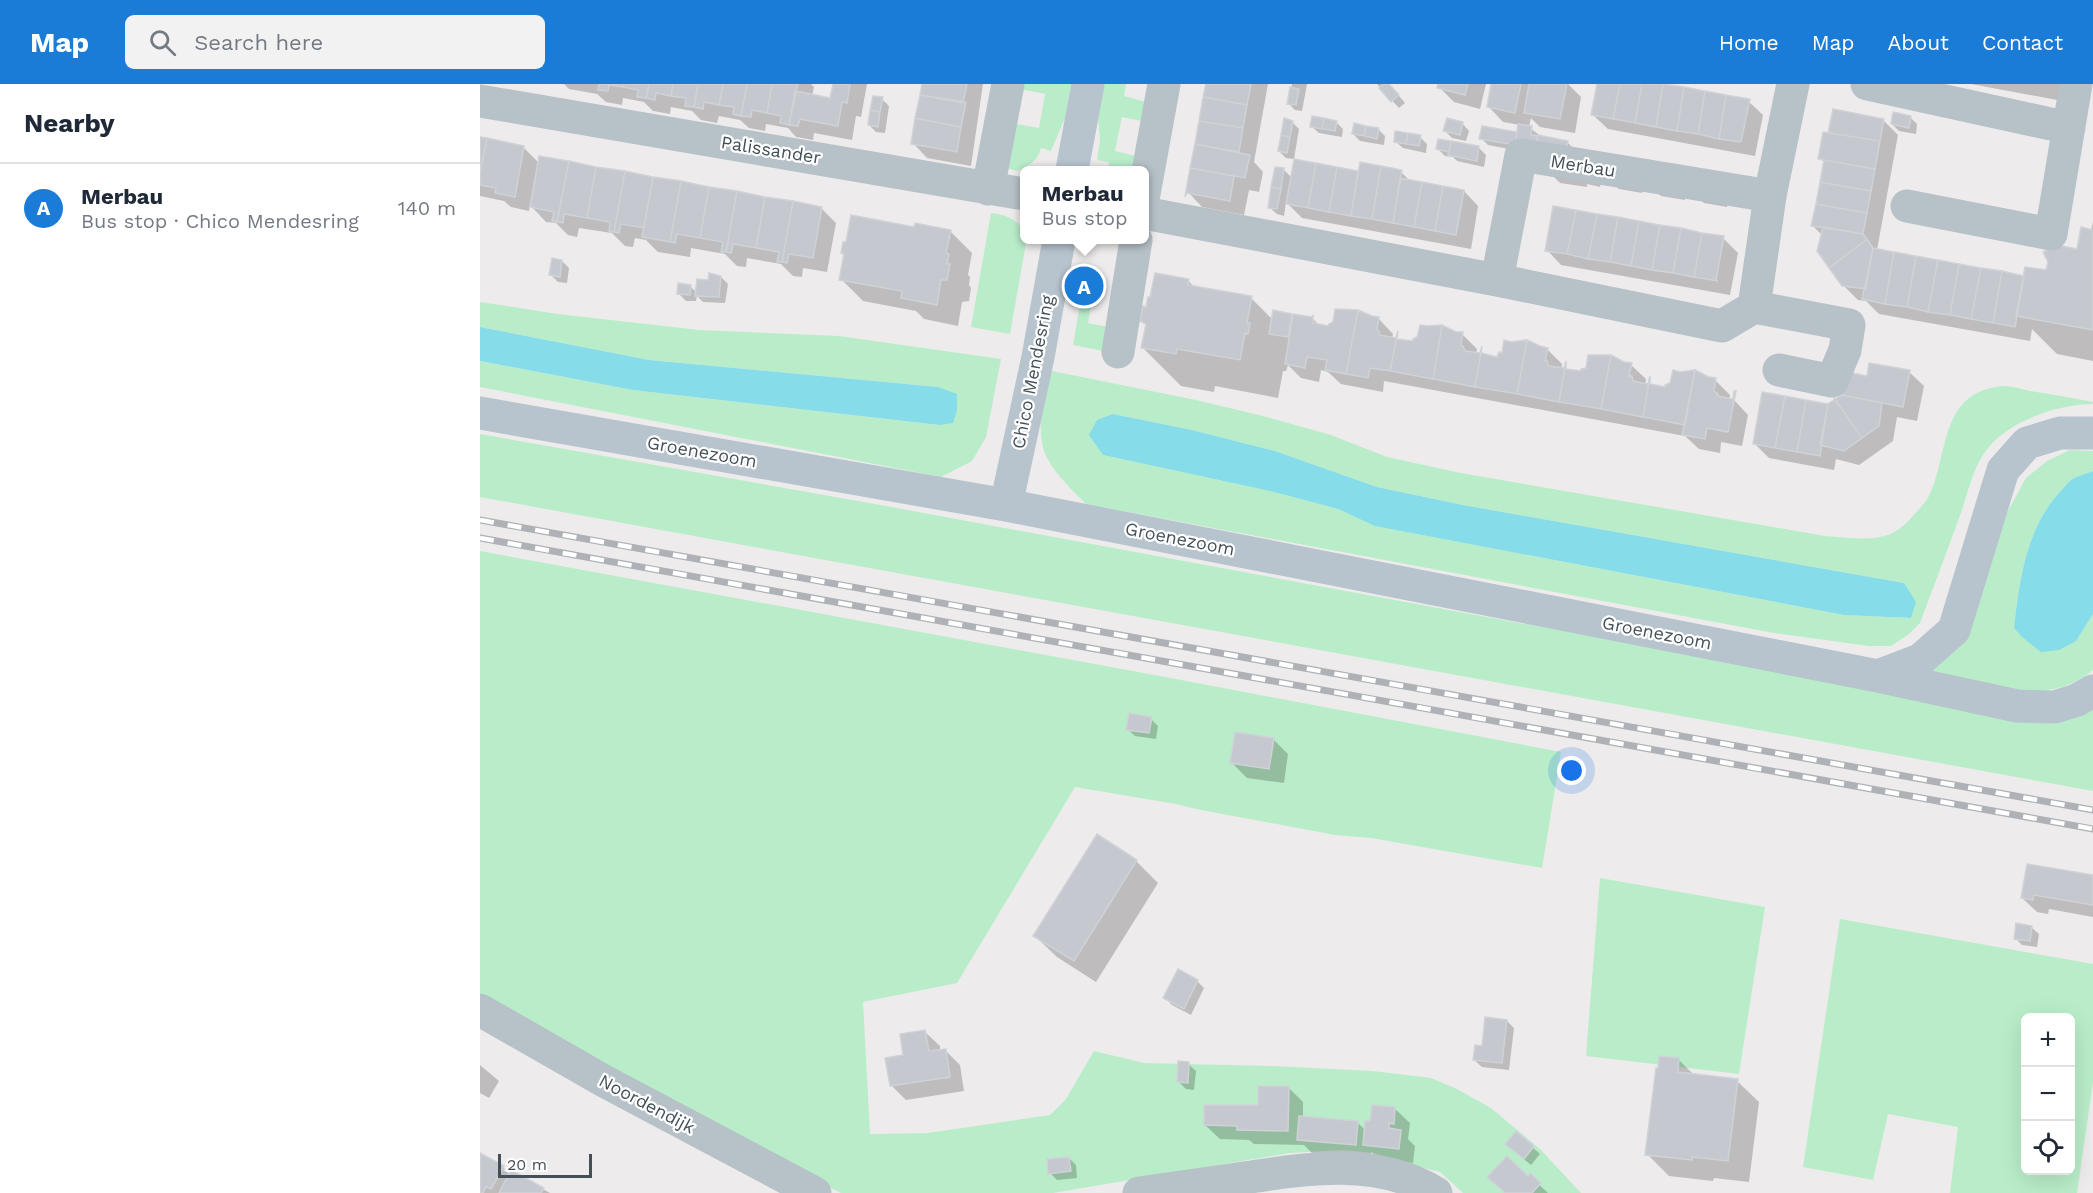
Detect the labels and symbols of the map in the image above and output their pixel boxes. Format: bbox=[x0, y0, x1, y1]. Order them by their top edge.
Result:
street label: Palissander bbox=[720, 131, 822, 168]
street label: Merbau bbox=[1549, 150, 1617, 181]
pin: A bbox=[1064, 264, 1104, 308]
street label: Chico Mendesring bbox=[1007, 293, 1058, 451]
street label: Groenezoom bbox=[646, 432, 759, 471]
street label: Groenezoom bbox=[1124, 518, 1237, 559]
street label: Groenezoom bbox=[1601, 612, 1714, 653]
your location bbox=[1557, 756, 1586, 785]
street label: Noordendijk bbox=[596, 1069, 699, 1138]
scale bar bbox=[498, 1151, 592, 1178]

